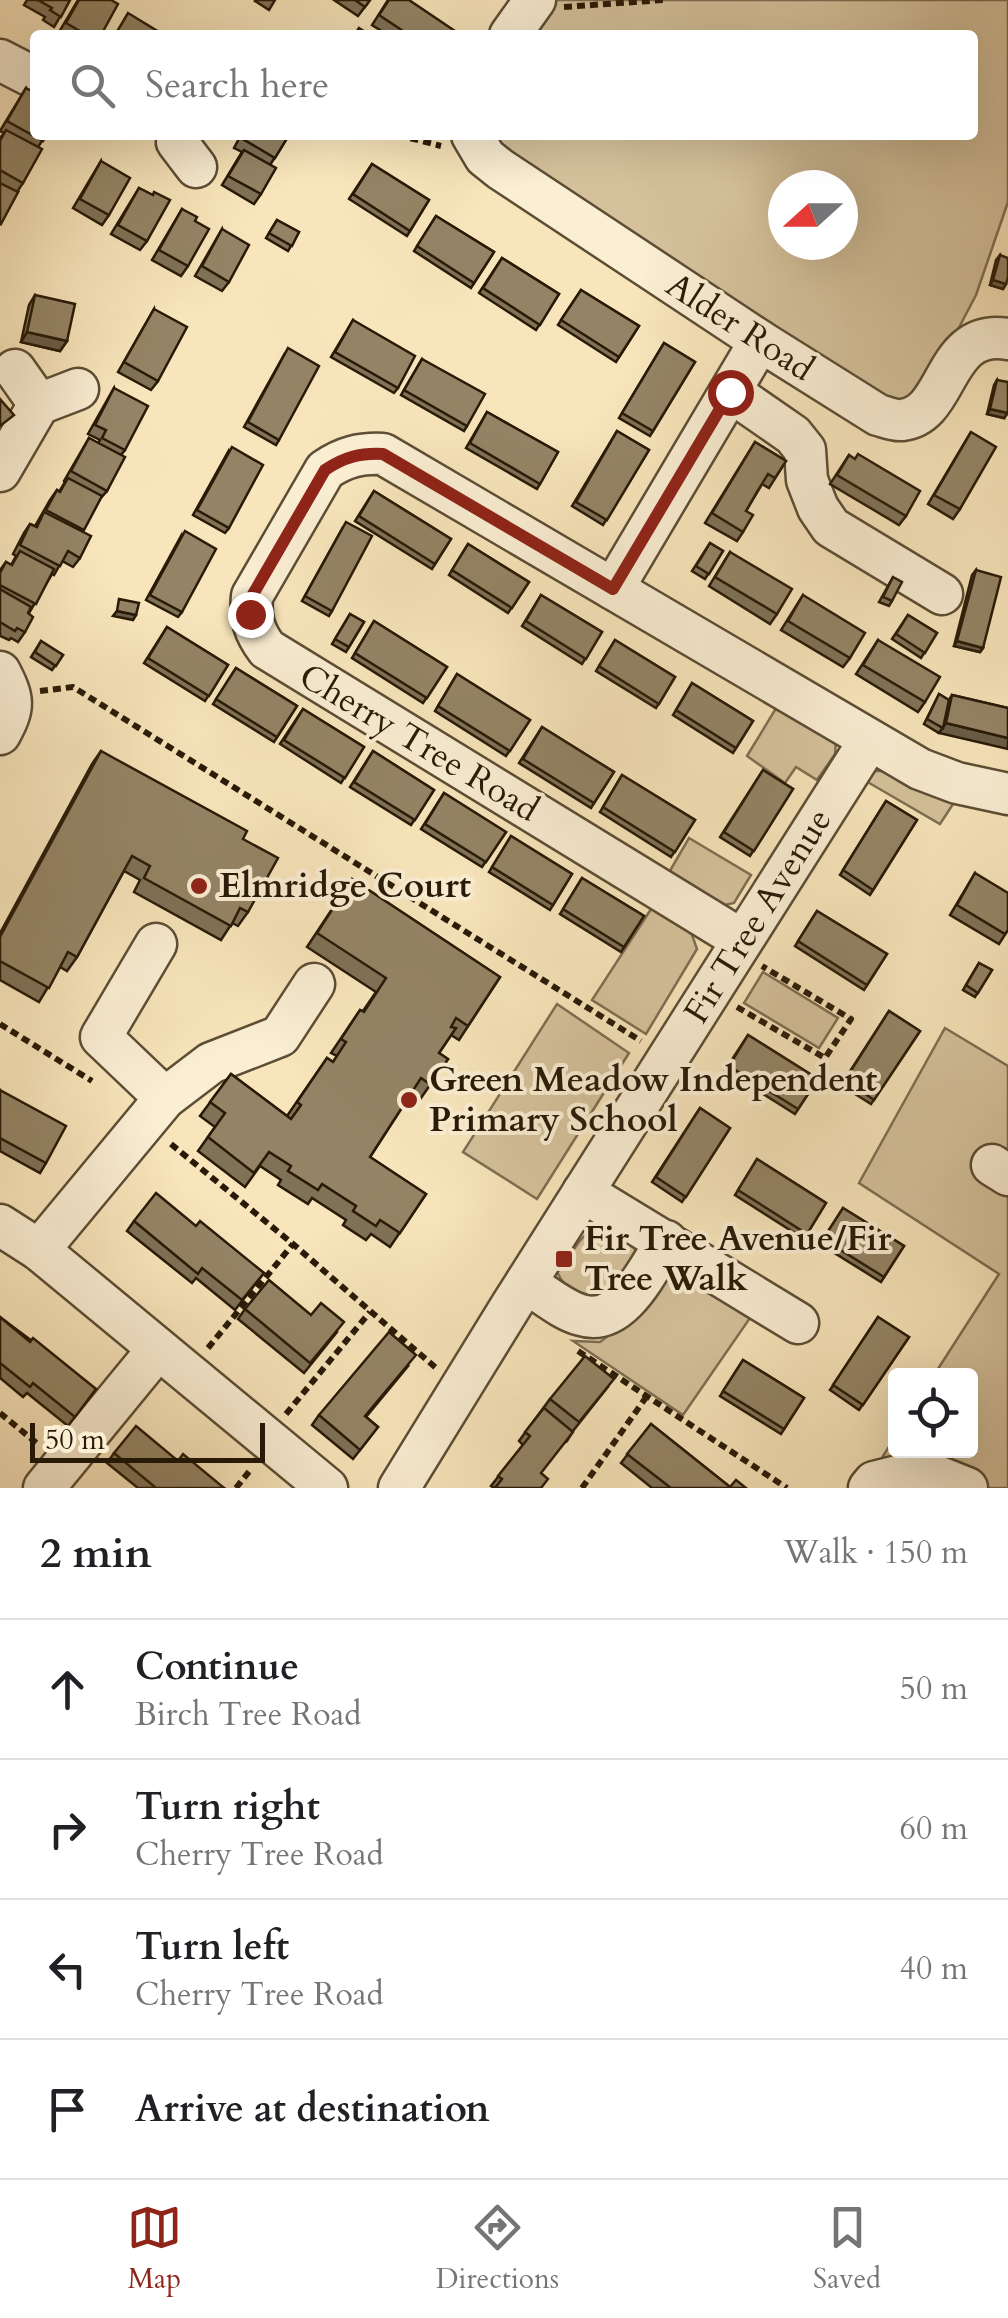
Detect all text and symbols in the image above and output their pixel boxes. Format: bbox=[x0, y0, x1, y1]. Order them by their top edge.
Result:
search box bbox=[30, 30, 978, 140]
icon: search bbox=[65, 58, 120, 113]
text: Search here bbox=[145, 59, 329, 111]
north arrow bbox=[768, 170, 858, 260]
street label: Alder Road bbox=[657, 261, 824, 393]
route start bbox=[708, 370, 754, 416]
route end bbox=[228, 592, 274, 638]
street label: Cherry Tree Road bbox=[290, 652, 548, 834]
street label: Fir Tree Avenue bbox=[673, 799, 843, 1033]
place label: Elmridge Court bbox=[219, 862, 471, 910]
marker: Elmridge Court bbox=[188, 875, 210, 897]
place label: Green Meadow Independent Primary School bbox=[429, 1056, 877, 1144]
marker: Green Meadow Independent Primary School bbox=[398, 1089, 420, 1111]
place label: Fir Tree Avenue/Fir Tree Walk bbox=[584, 1215, 892, 1303]
marker: Fir Tree Avenue/Fir Tree Walk bbox=[553, 1248, 575, 1270]
map controls bbox=[888, 1368, 978, 1458]
button: locate bbox=[888, 1368, 978, 1458]
scale bar bbox=[30, 1418, 265, 1462]
text: 50 m bbox=[45, 1421, 105, 1459]
text: 2 min bbox=[40, 1525, 152, 1582]
text: Walk · 150 m bbox=[783, 1531, 968, 1575]
text: Continue bbox=[135, 1641, 299, 1693]
icon: ahead bbox=[40, 1662, 95, 1717]
text: 50 m bbox=[900, 1667, 968, 1711]
text: Birch Tree Road bbox=[135, 1693, 361, 1737]
text: Turn right bbox=[135, 1781, 320, 1833]
icon: right bbox=[40, 1802, 95, 1857]
text: 60 m bbox=[900, 1807, 968, 1851]
text: Cherry Tree Road bbox=[135, 1833, 384, 1877]
text: Turn left bbox=[135, 1921, 289, 1973]
icon: left bbox=[40, 1942, 95, 1997]
text: 40 m bbox=[900, 1947, 968, 1991]
text: Cherry Tree Road bbox=[135, 1973, 384, 2017]
icon: arrive bbox=[40, 2082, 95, 2137]
text: Arrive at destination bbox=[135, 2083, 490, 2135]
tab: Map bbox=[127, 2200, 182, 2298]
tab: Directions bbox=[436, 2200, 559, 2298]
tab: Saved bbox=[813, 2200, 881, 2298]

